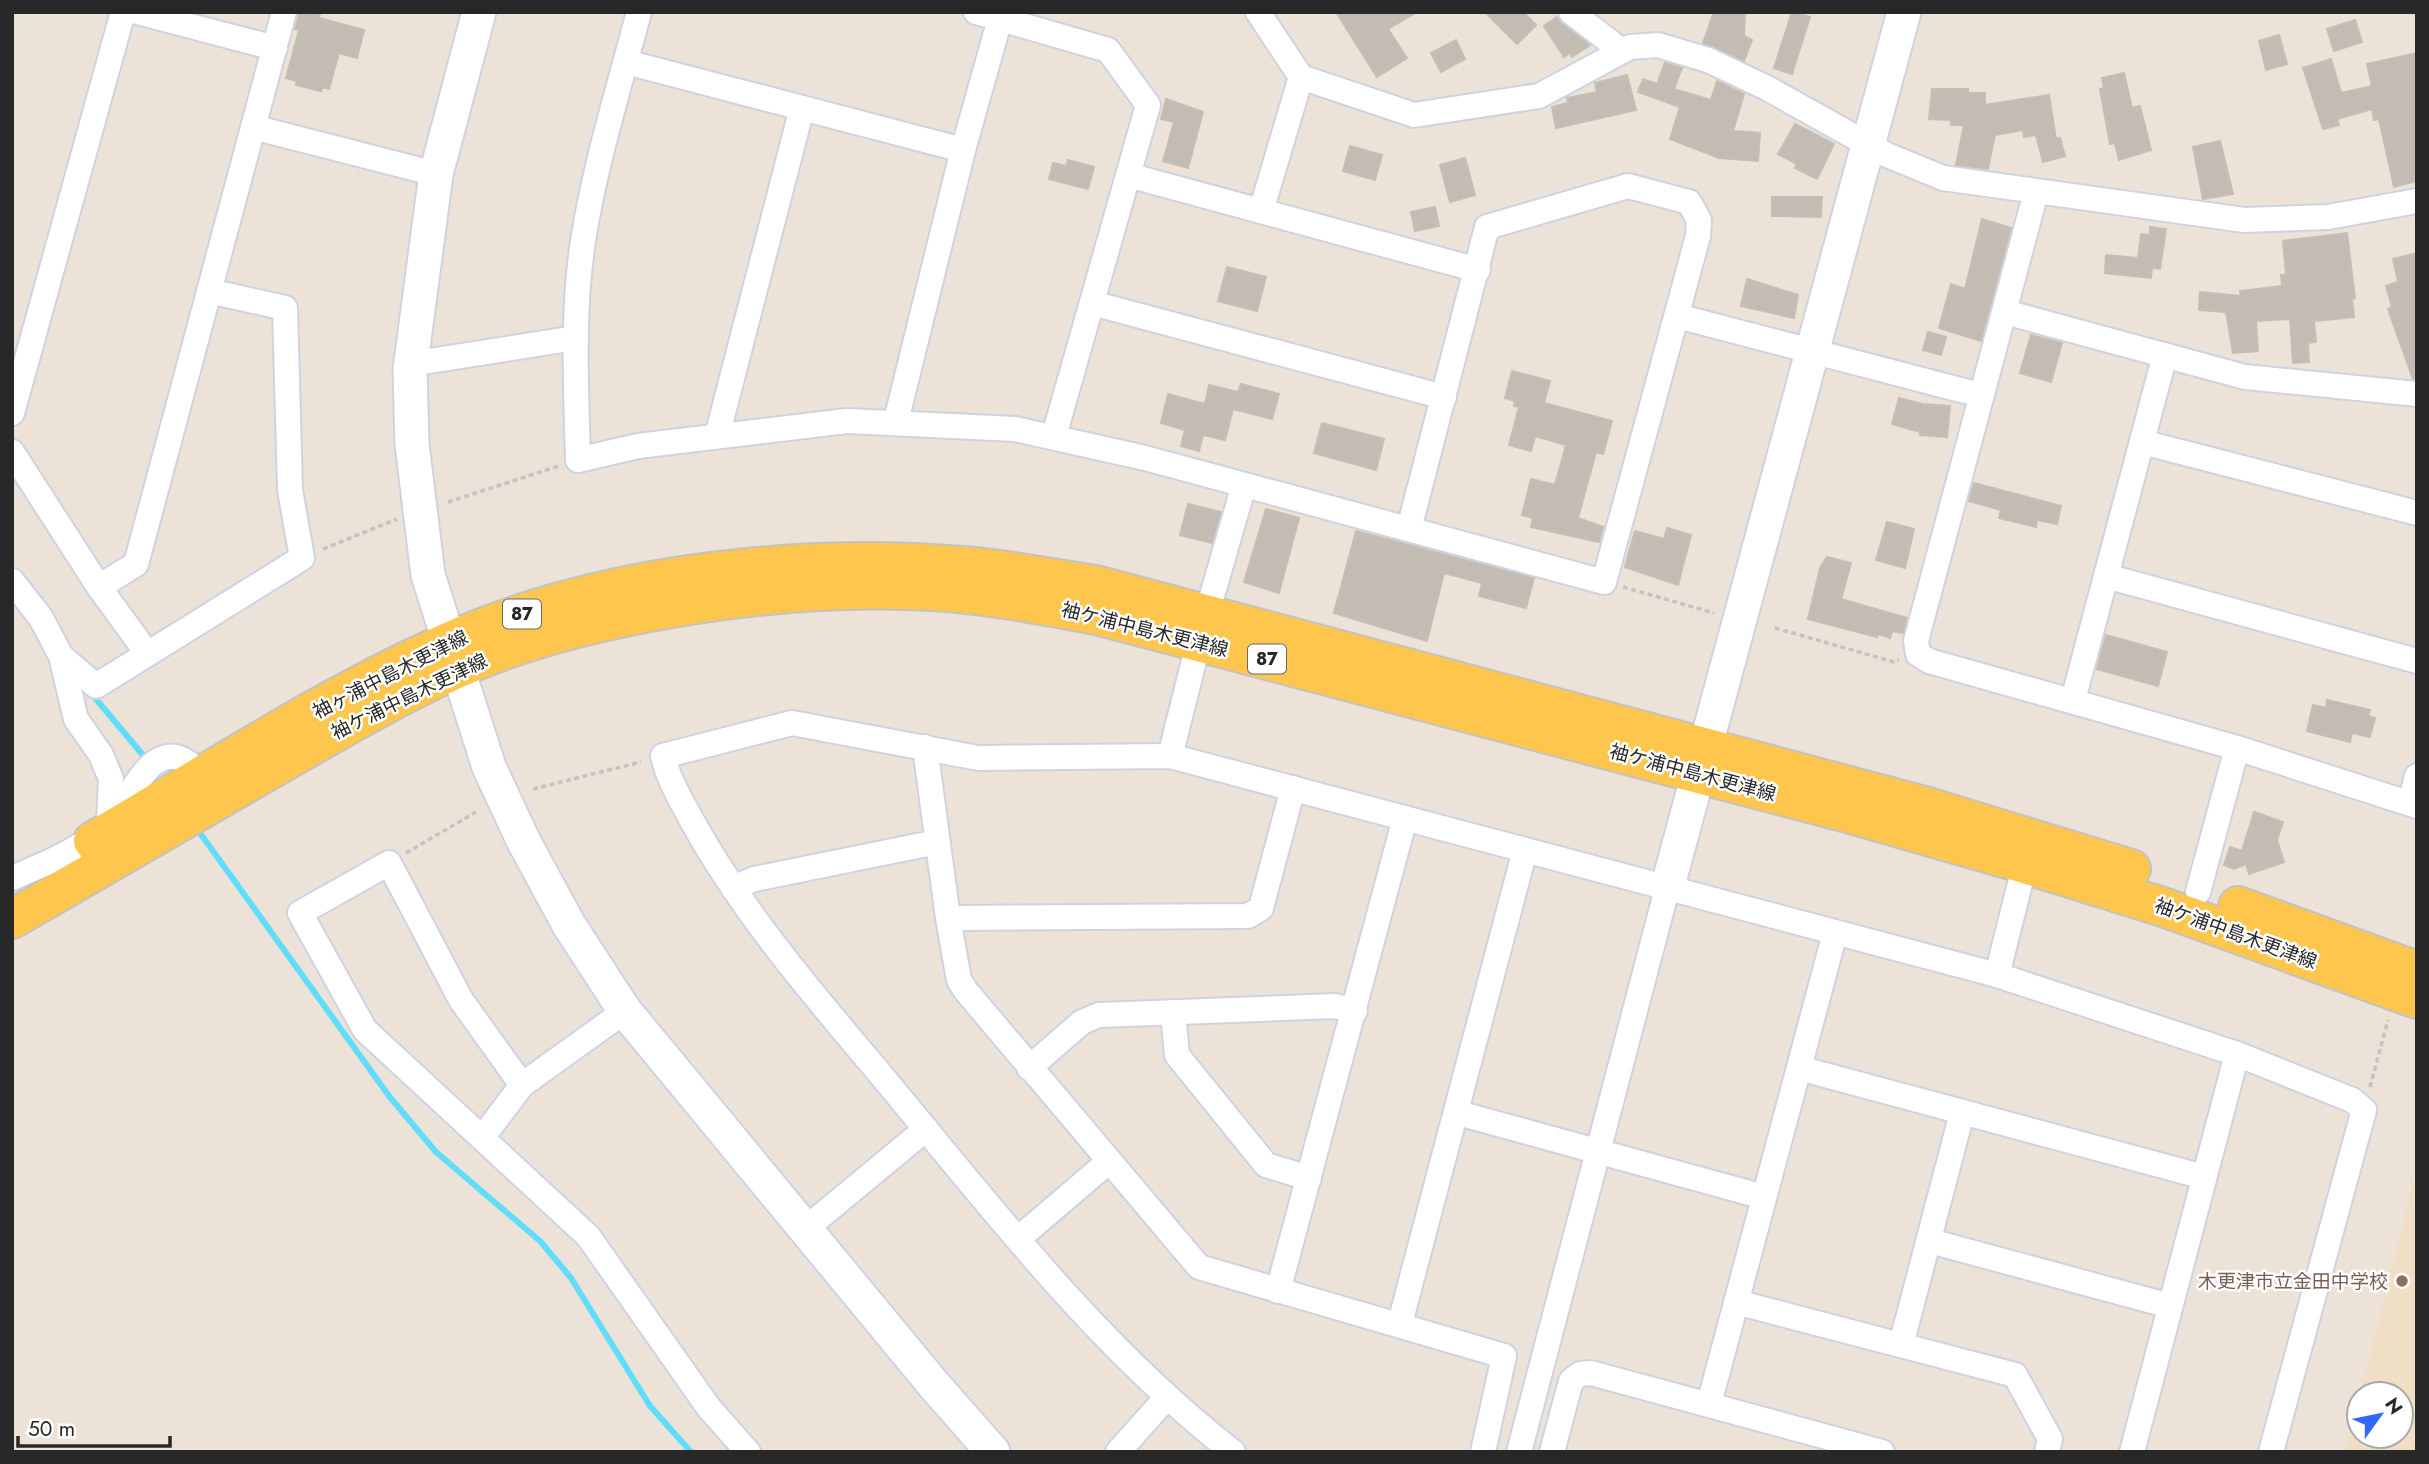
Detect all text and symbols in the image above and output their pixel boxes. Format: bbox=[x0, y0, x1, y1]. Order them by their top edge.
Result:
street label: 袖ケ浦中島木更津線 bbox=[1059, 596, 1231, 663]
road number: 87 bbox=[503, 600, 541, 628]
street label: 袖ヶ浦中島木更津線 bbox=[308, 624, 473, 725]
road number: 87 bbox=[1248, 644, 1286, 674]
street label: 袖ケ浦中島木更津線 bbox=[326, 647, 492, 746]
street label: 袖ケ浦中島木更津線 bbox=[1607, 737, 1779, 808]
street label: 袖ケ浦中島木更津線 bbox=[2151, 892, 2321, 975]
place label: 木更津市立金田中学校 bbox=[2198, 1268, 2388, 1295]
marker: 木更津市立金田中学校 bbox=[2394, 1273, 2410, 1289]
north arrow bbox=[2345, 1380, 2415, 1450]
text: N bbox=[2378, 1392, 2409, 1420]
scale bar bbox=[18, 1404, 170, 1448]
text: 50 m bbox=[28, 1414, 75, 1444]

